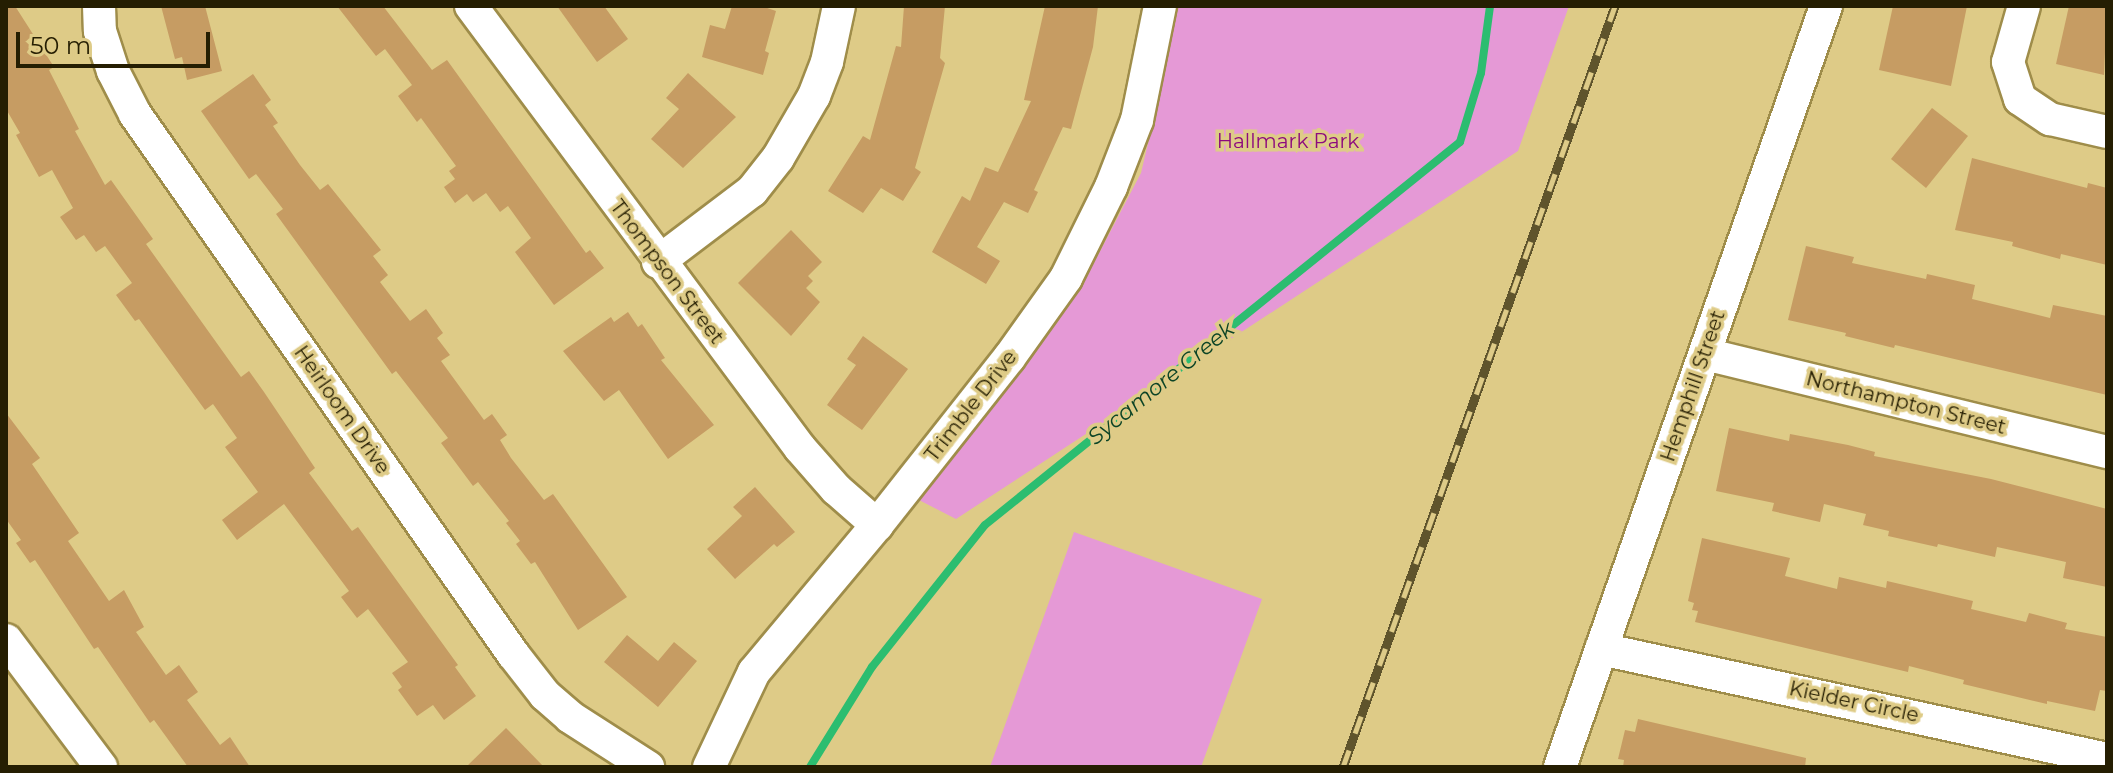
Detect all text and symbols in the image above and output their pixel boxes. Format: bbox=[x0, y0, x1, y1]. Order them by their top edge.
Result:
scale bar bbox=[20, 16, 214, 66]
text: 50 m bbox=[30, 31, 91, 60]
park label: Hallmark Park bbox=[1217, 129, 1359, 153]
street label: Thompson Street bbox=[605, 195, 729, 349]
street label: Hemphill Street bbox=[1656, 307, 1730, 465]
water label: Sycamore Creek bbox=[1082, 316, 1240, 450]
street label: Heirloom Drive bbox=[289, 341, 395, 479]
street label: Trimble Drive bbox=[920, 346, 1022, 466]
street label: Northampton Street bbox=[1804, 367, 2008, 439]
street label: Kielder Circle bbox=[1787, 677, 1921, 727]

